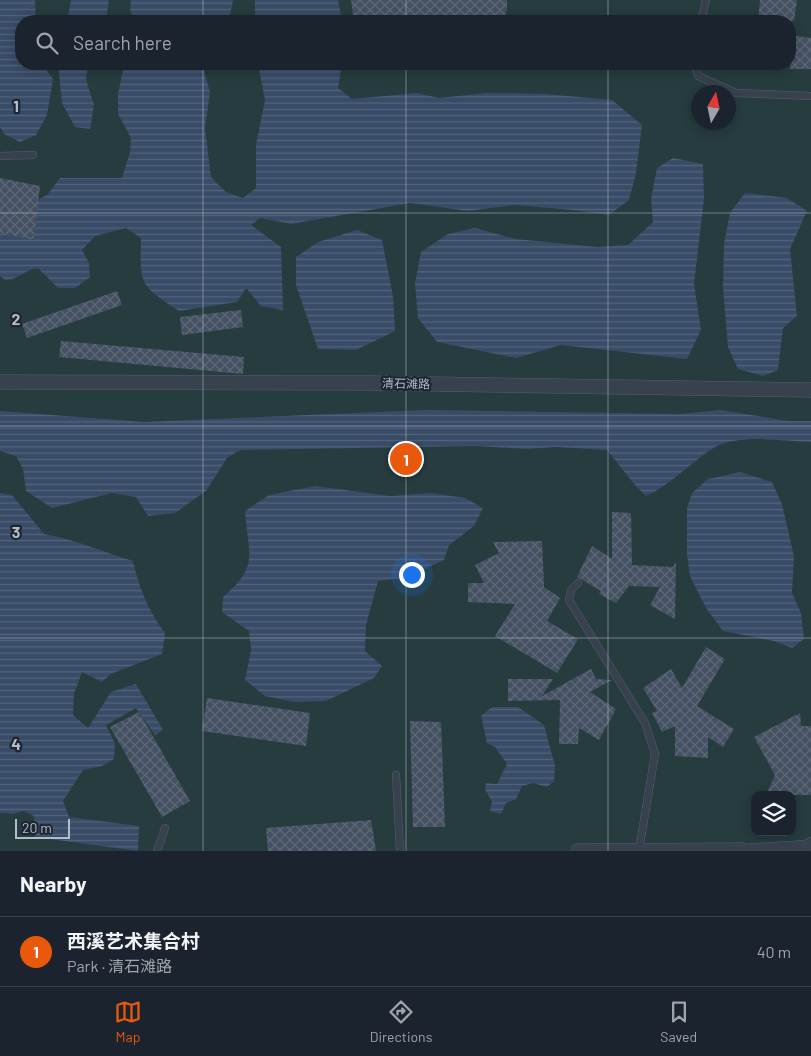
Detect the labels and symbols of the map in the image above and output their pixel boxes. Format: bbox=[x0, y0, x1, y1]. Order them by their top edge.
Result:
north arrow bbox=[691, 85, 736, 130]
text: 1 bbox=[13, 96, 19, 115]
text: 2 bbox=[12, 309, 21, 328]
street label: 清石滩路 bbox=[382, 376, 430, 390]
pin: 1 bbox=[390, 440, 422, 478]
text: 3 bbox=[12, 522, 20, 541]
your location bbox=[399, 562, 425, 588]
text: 4 bbox=[11, 734, 21, 753]
scale bar bbox=[15, 816, 70, 839]

